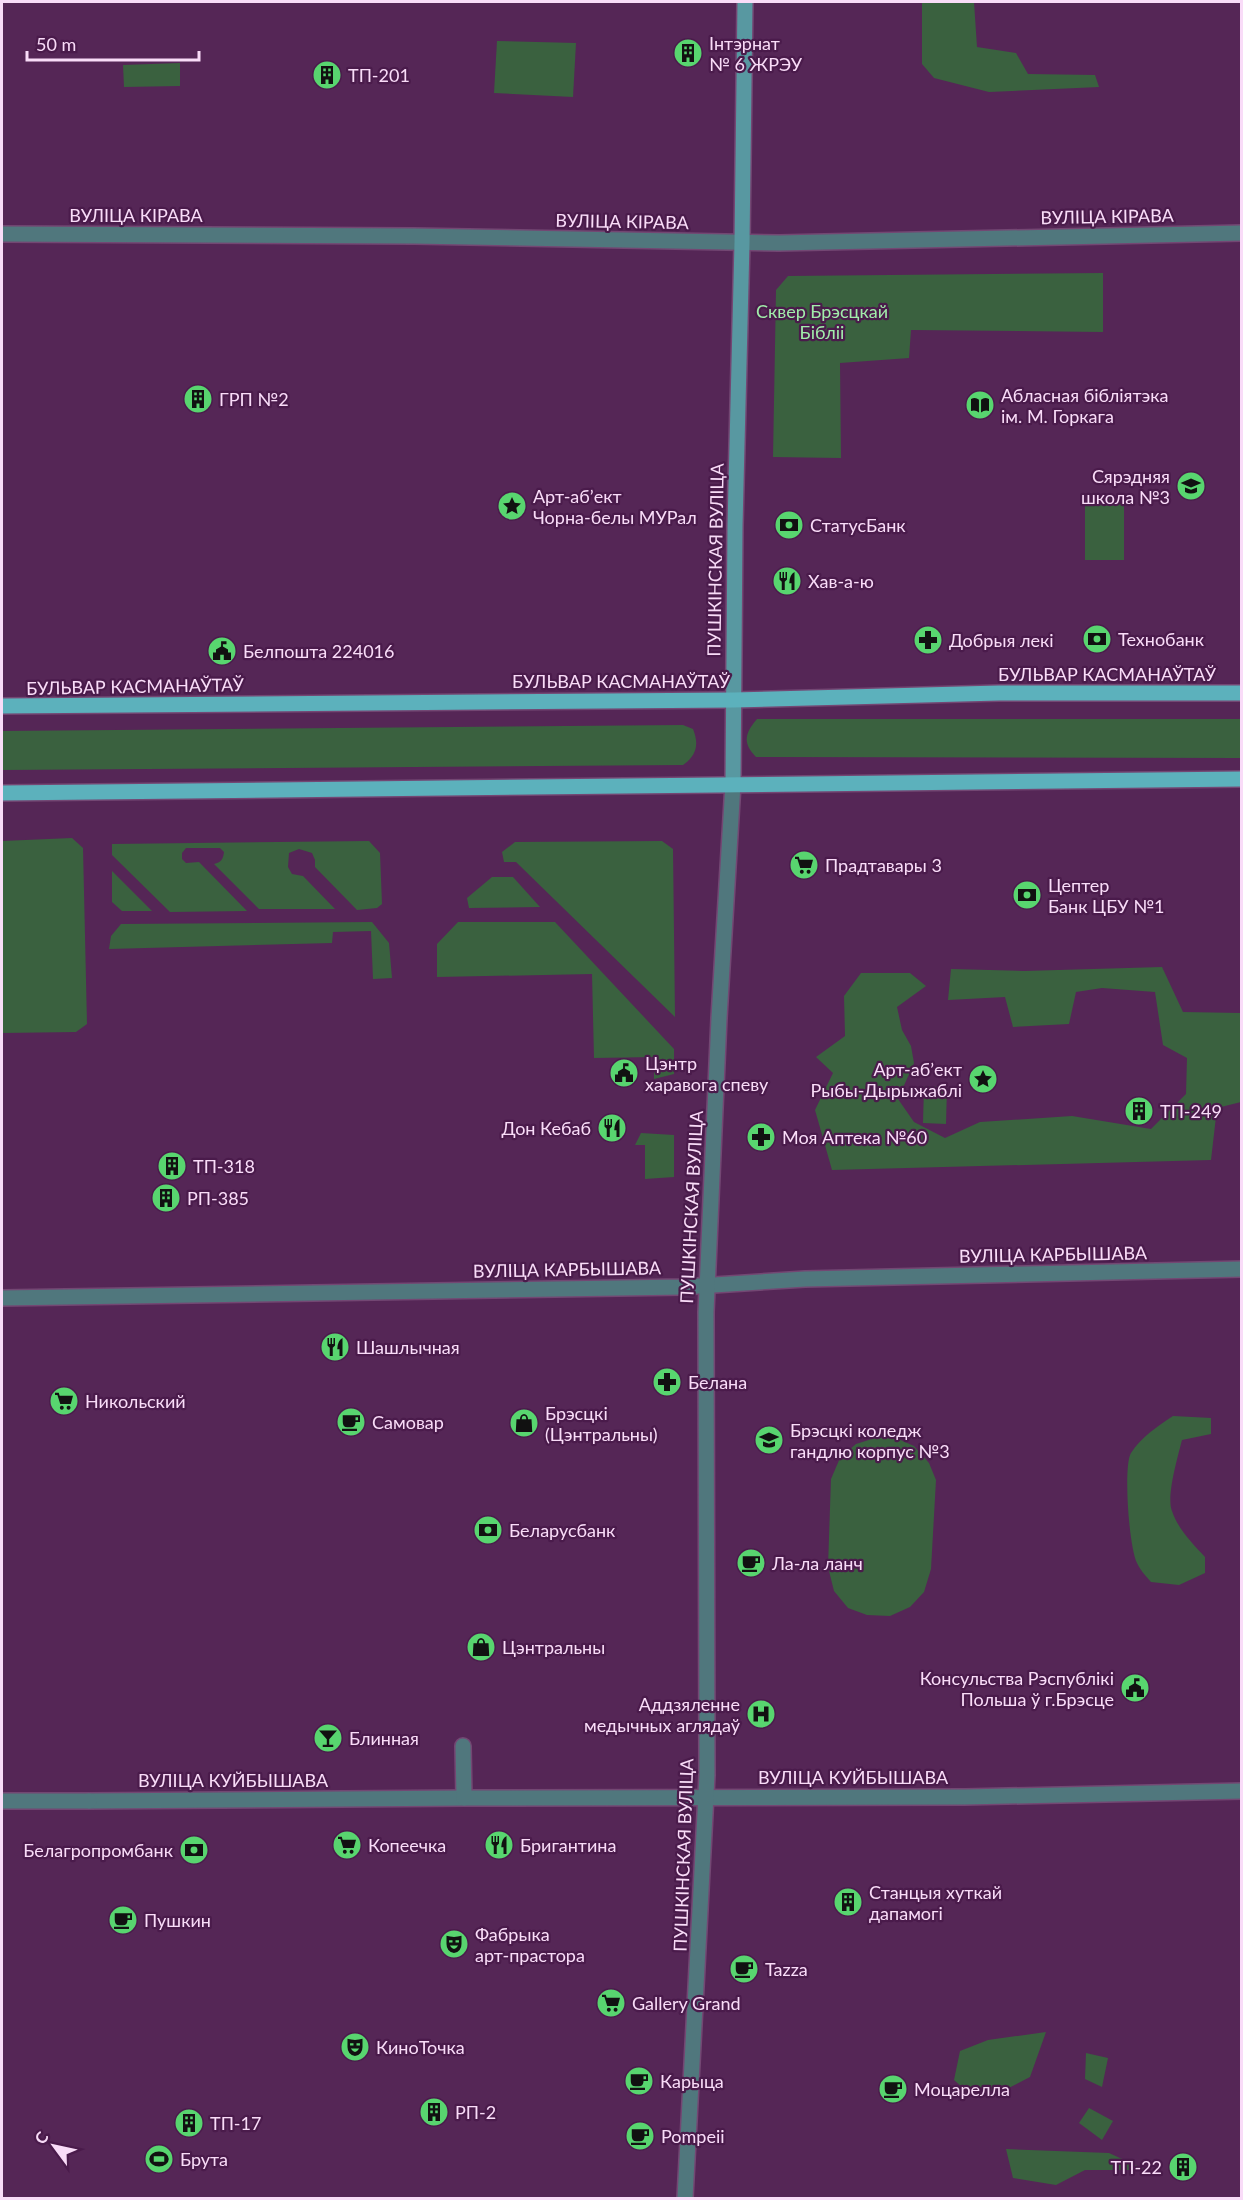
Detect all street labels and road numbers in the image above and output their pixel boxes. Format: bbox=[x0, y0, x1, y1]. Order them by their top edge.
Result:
street label: ВУЛІЦА КІРАВА bbox=[69, 204, 204, 226]
street label: ВУЛІЦА КІРАВА bbox=[1040, 204, 1175, 228]
street label: ВУЛІЦА КІРАВА bbox=[555, 209, 690, 233]
street label: ПУШКІНСКАЯ ВУЛІЦА bbox=[702, 462, 728, 657]
street label: БУЛЬВАР КАСМАНАЎТАЎ bbox=[998, 663, 1217, 685]
street label: БУЛЬВАР КАСМАНАЎТАЎ bbox=[512, 670, 731, 692]
street label: БУЛЬВАР КАСМАНАЎТАЎ bbox=[26, 673, 245, 699]
street label: ПУШКІНСКАЯ ВУЛІЦА bbox=[675, 1109, 707, 1304]
street label: ВУЛІЦА КАРБЫШАВА bbox=[959, 1241, 1148, 1267]
street label: ВУЛІЦА КАРБЫШАВА bbox=[473, 1256, 662, 1282]
street label: ПУШКІНСКАЯ ВУЛІЦА bbox=[669, 1757, 697, 1952]
street label: ВУЛІЦА КУЙБЫШАВА bbox=[758, 1766, 949, 1788]
street label: ВУЛІЦА КУЙБЫШАВА bbox=[138, 1769, 329, 1791]

